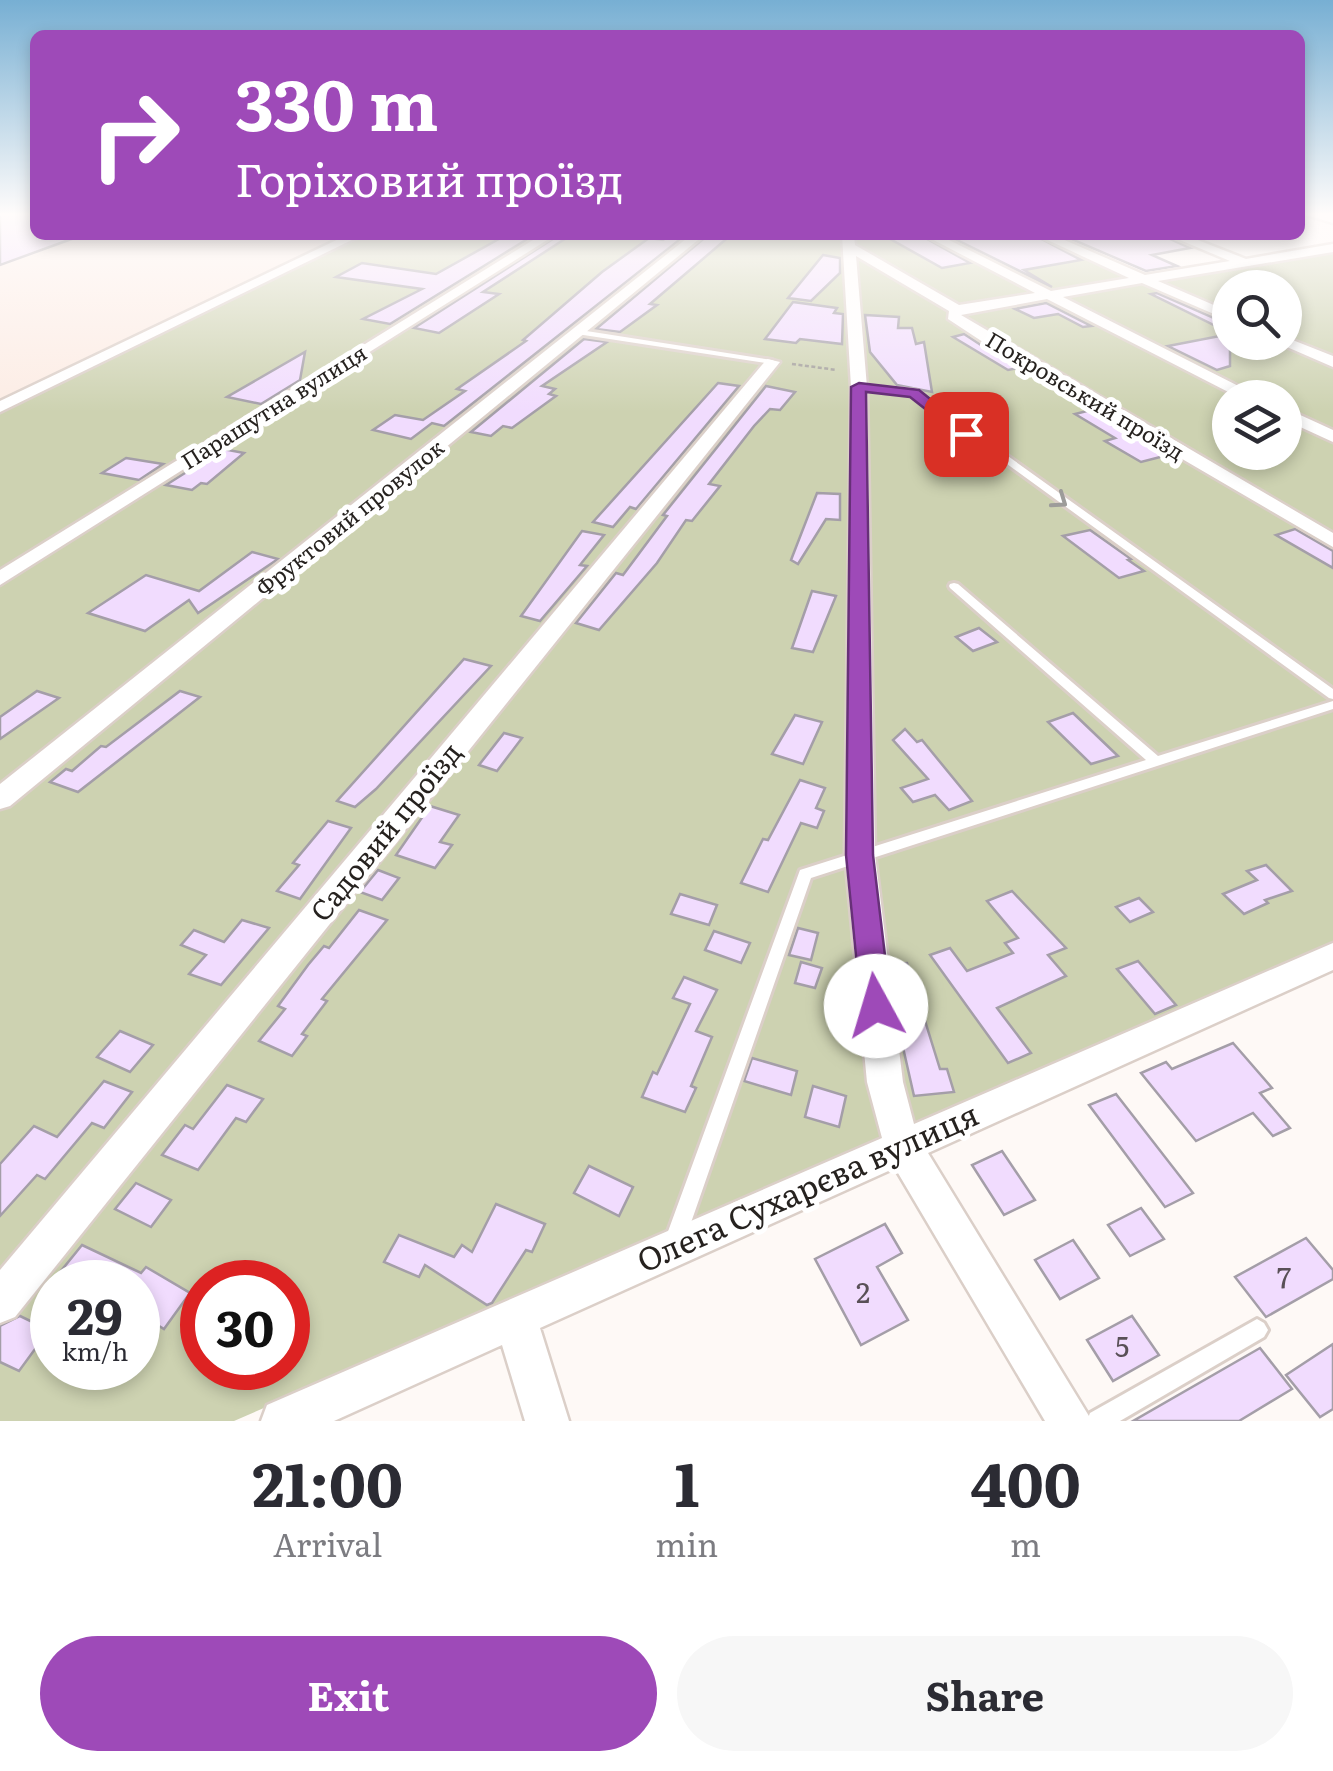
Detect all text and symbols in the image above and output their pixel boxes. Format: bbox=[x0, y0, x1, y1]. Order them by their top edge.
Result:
text: 330 m bbox=[235, 49, 439, 153]
icon: right bbox=[70, 70, 200, 200]
text: Горіховий проїзд bbox=[235, 144, 624, 211]
map controls bbox=[1212, 270, 1302, 470]
button: search bbox=[1212, 270, 1302, 360]
street label: Покровський проїзд bbox=[980, 322, 1191, 467]
street label: Парашутна вулиця bbox=[174, 335, 373, 476]
button: layers bbox=[1212, 380, 1302, 470]
pin bbox=[924, 392, 1009, 477]
icon: arrive bbox=[939, 407, 994, 462]
street label: Фруктовий провулок bbox=[248, 430, 450, 603]
one-way arrow bbox=[1049, 489, 1068, 508]
street label: Садовий проїзд bbox=[299, 732, 470, 929]
position arrow bbox=[824, 954, 928, 1058]
street label: Олега Сухарєва вулиця bbox=[628, 1088, 985, 1282]
house number: 7 bbox=[1277, 1255, 1291, 1297]
speed limit sign: 30 bbox=[180, 1260, 310, 1390]
house number: 2 bbox=[856, 1270, 870, 1312]
text: 29 bbox=[67, 1276, 123, 1350]
house number: 5 bbox=[1115, 1324, 1129, 1366]
text: km/h bbox=[62, 1332, 128, 1369]
text: 21:00 bbox=[252, 1436, 403, 1525]
text: 1 bbox=[674, 1436, 699, 1525]
text: 400 bbox=[971, 1436, 1081, 1525]
text: Arrival bbox=[273, 1519, 382, 1567]
text: min bbox=[655, 1519, 718, 1567]
text: m bbox=[1010, 1519, 1041, 1567]
button: Exit bbox=[40, 1636, 657, 1751]
button: Share bbox=[677, 1636, 1293, 1751]

